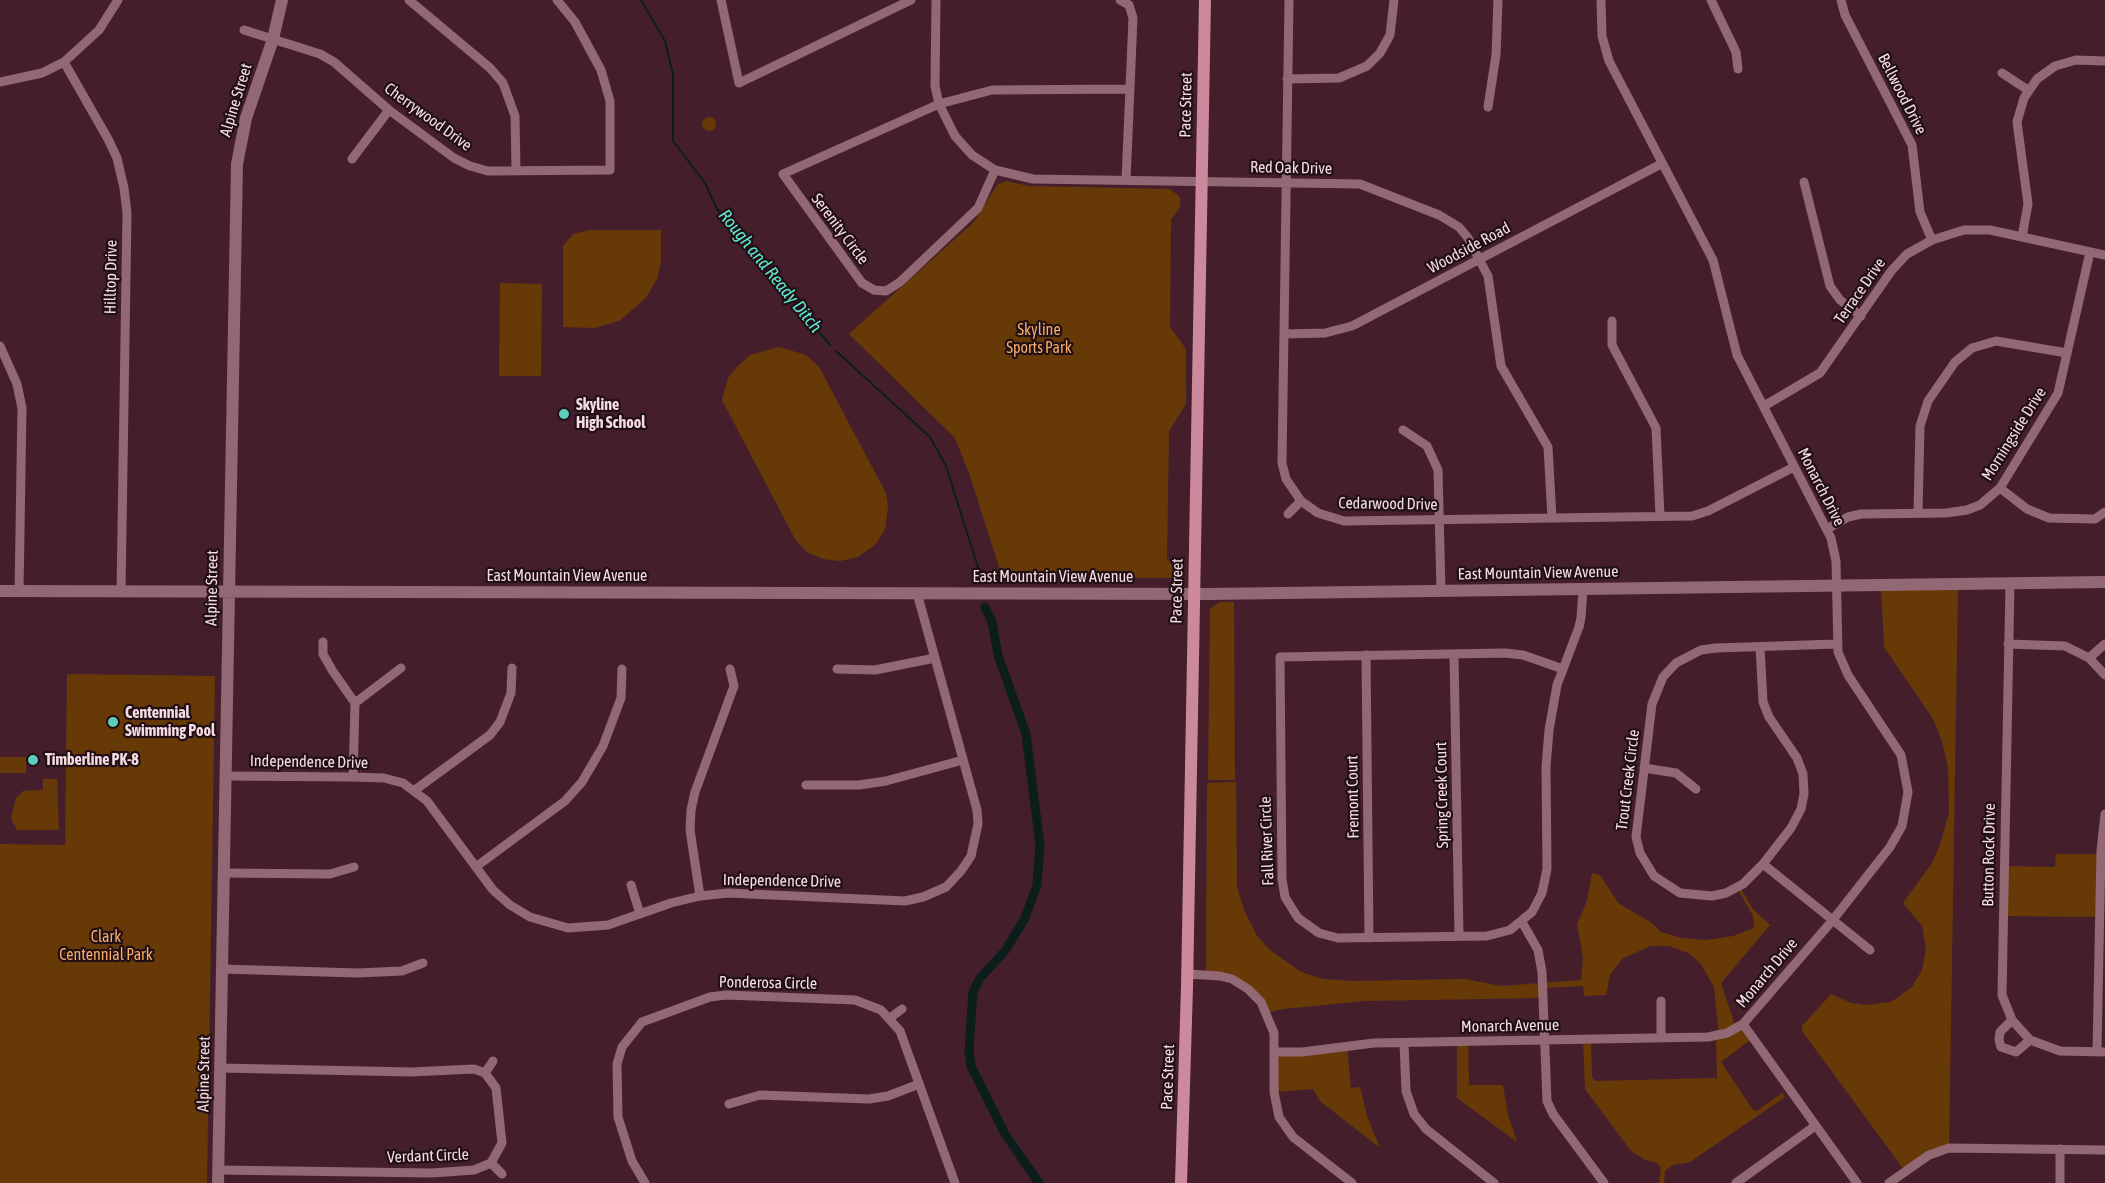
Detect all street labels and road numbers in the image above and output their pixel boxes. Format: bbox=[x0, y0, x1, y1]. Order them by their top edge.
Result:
street label: Bellwood Drive bbox=[1873, 50, 1931, 138]
street label: Alpine Street bbox=[216, 61, 256, 139]
street label: Pace Street bbox=[1176, 72, 1196, 138]
street label: Cherrywood Drive bbox=[380, 79, 476, 155]
street label: Red Oak Drive bbox=[1250, 158, 1332, 178]
street label: Serenity Circle bbox=[807, 190, 873, 268]
street label: Woodside Road bbox=[1424, 218, 1514, 278]
street label: Hilltop Drive bbox=[101, 240, 121, 314]
street label: Terrace Drive bbox=[1830, 254, 1890, 328]
street label: Morningside Drive bbox=[1978, 384, 2050, 484]
street label: Monarch Drive bbox=[1793, 445, 1849, 529]
street label: Cedarwood Drive bbox=[1338, 494, 1438, 514]
street label: Alpine Street bbox=[202, 550, 222, 626]
street label: Pace Street bbox=[1167, 558, 1187, 624]
street label: East Mountain View Avenue bbox=[1457, 562, 1619, 584]
street label: East Mountain View Avenue bbox=[487, 566, 647, 586]
street label: East Mountain View Avenue bbox=[973, 567, 1133, 587]
street label: Trout Creek Circle bbox=[1612, 729, 1644, 831]
street label: Spring Creek Court bbox=[1431, 741, 1453, 849]
street label: Independence Drive bbox=[250, 751, 368, 773]
street label: Fremont Court bbox=[1343, 755, 1363, 839]
street label: Fall River Circle bbox=[1256, 796, 1278, 886]
street label: Button Rock Drive bbox=[1978, 803, 2000, 907]
street label: Independence Drive bbox=[723, 870, 841, 892]
street label: Monarch Drive bbox=[1732, 934, 1802, 1012]
street label: Ponderosa Circle bbox=[719, 973, 817, 993]
street label: Monarch Avenue bbox=[1461, 1016, 1559, 1036]
street label: Alpine Street bbox=[194, 1036, 214, 1112]
street label: Pace Street bbox=[1157, 1044, 1179, 1110]
street label: Verdant Circle bbox=[387, 1145, 469, 1167]

